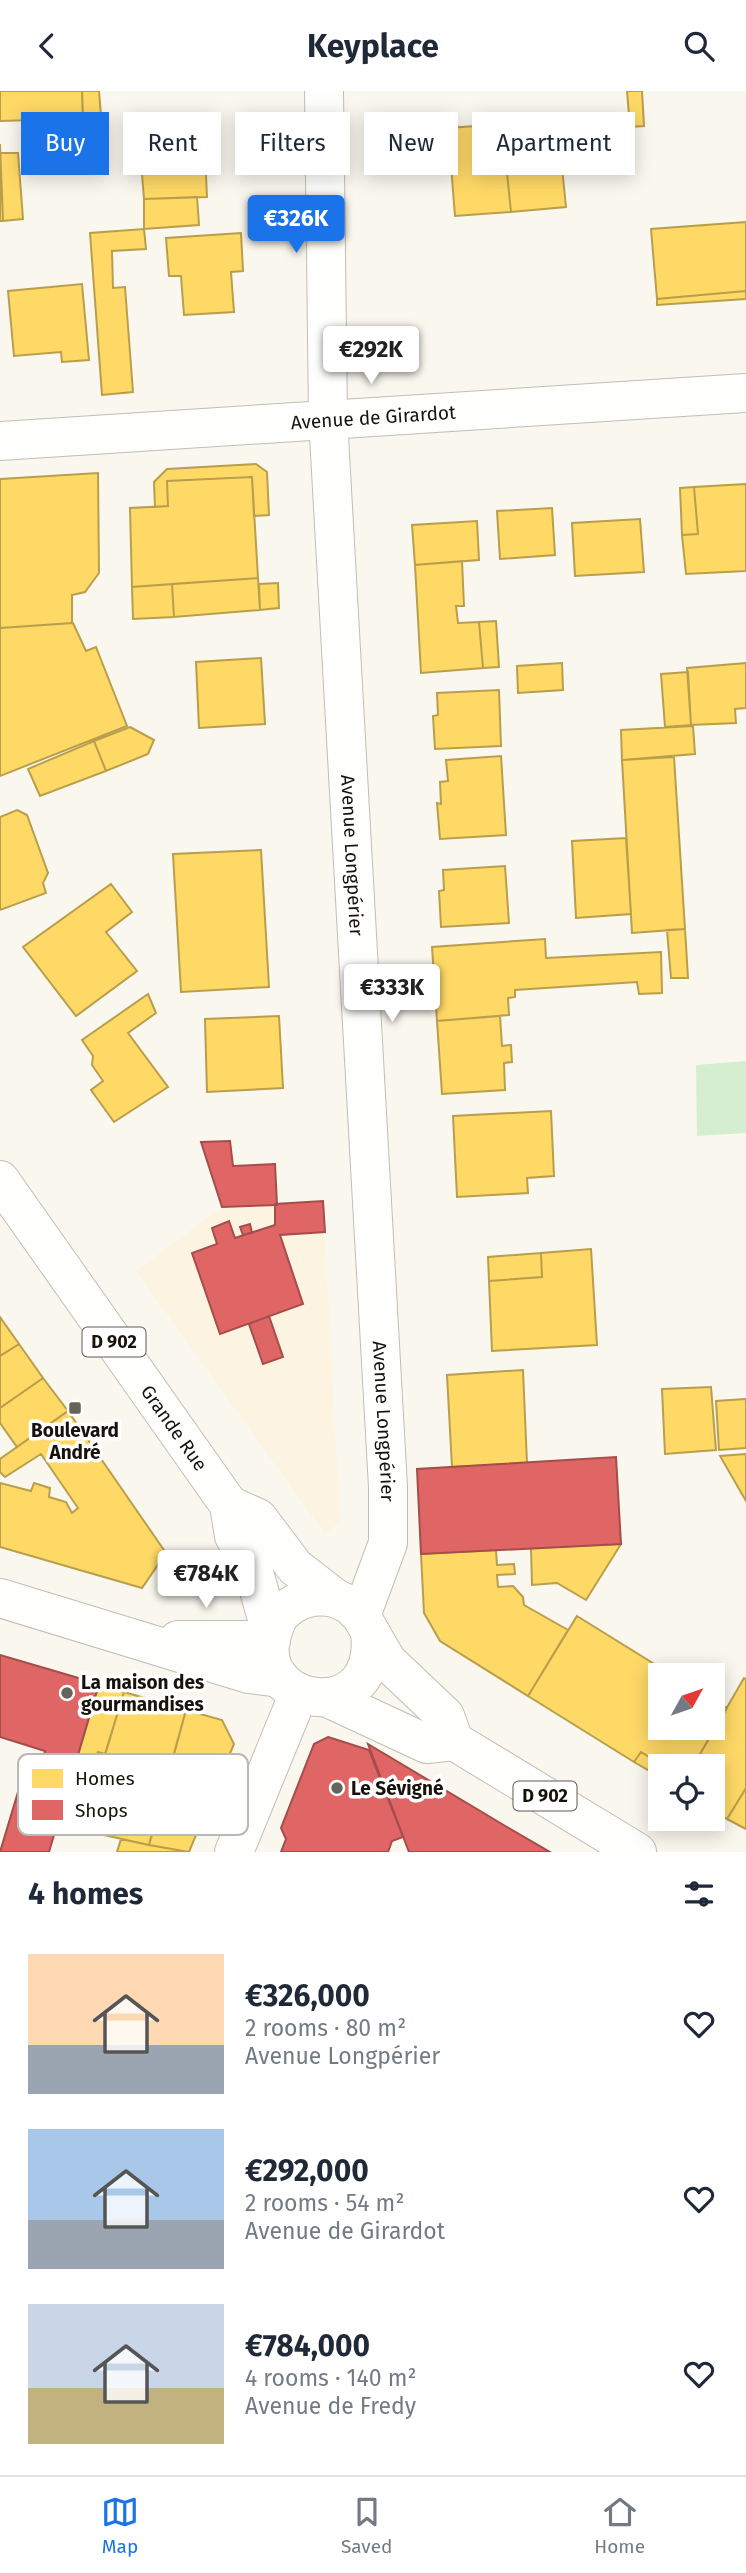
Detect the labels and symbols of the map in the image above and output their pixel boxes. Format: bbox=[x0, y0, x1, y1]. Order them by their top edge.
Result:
pin: €326K bbox=[247, 195, 345, 255]
pin: €292K bbox=[322, 327, 420, 386]
street label: Avenue de Girardot bbox=[290, 400, 457, 434]
street label: Avenue Longpérier bbox=[337, 774, 369, 937]
pin: €333K bbox=[343, 965, 441, 1024]
road number: D 902 bbox=[82, 1327, 146, 1357]
street label: Avenue Longpérier bbox=[368, 1340, 400, 1503]
street label: Grande Rue bbox=[136, 1380, 213, 1475]
marker: Boulevard André bbox=[67, 1400, 83, 1416]
place label: Boulevard André bbox=[31, 1419, 119, 1464]
pin: €784K bbox=[157, 1551, 255, 1610]
north arrow bbox=[648, 1663, 724, 1739]
place label: La maison des gourmandises bbox=[81, 1671, 204, 1716]
marker: La maison des gourmandises bbox=[59, 1685, 75, 1701]
legend bbox=[18, 1754, 248, 1835]
text: Homes bbox=[75, 1767, 135, 1790]
place label: Le Sévigné bbox=[351, 1777, 444, 1800]
marker: Le Sévigné bbox=[329, 1780, 345, 1796]
road number: D 902 bbox=[514, 1781, 576, 1811]
text: Shops bbox=[75, 1799, 128, 1822]

